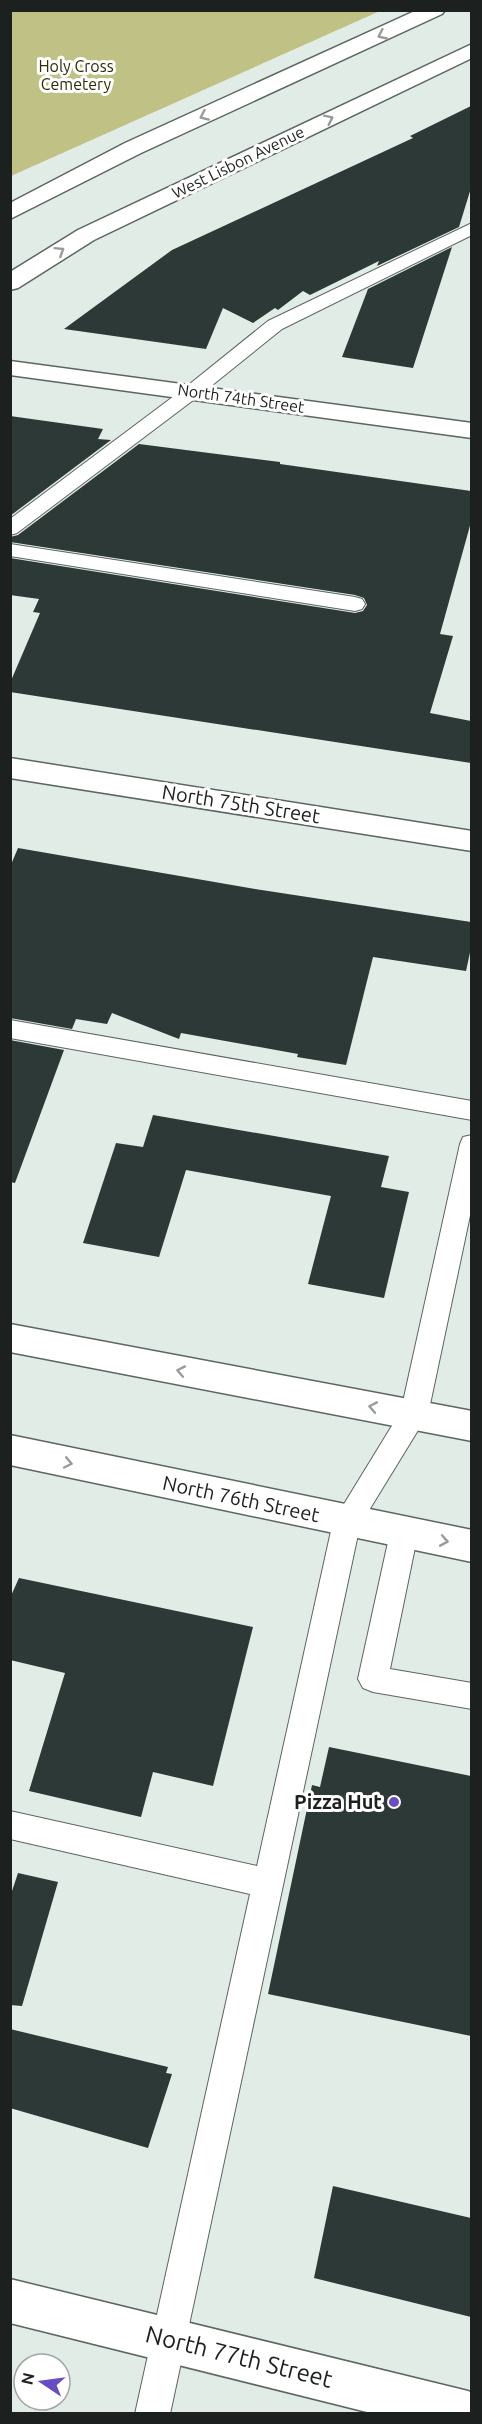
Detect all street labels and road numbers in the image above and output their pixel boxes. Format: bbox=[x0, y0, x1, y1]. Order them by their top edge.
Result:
street label: West Lisbon Avenue bbox=[169, 122, 307, 202]
street label: North 74th Street bbox=[176, 380, 306, 416]
street label: North 75th Street bbox=[160, 780, 322, 827]
street label: North 76th Street bbox=[161, 1471, 322, 1526]
street label: North 77th Street bbox=[143, 2320, 336, 2393]

